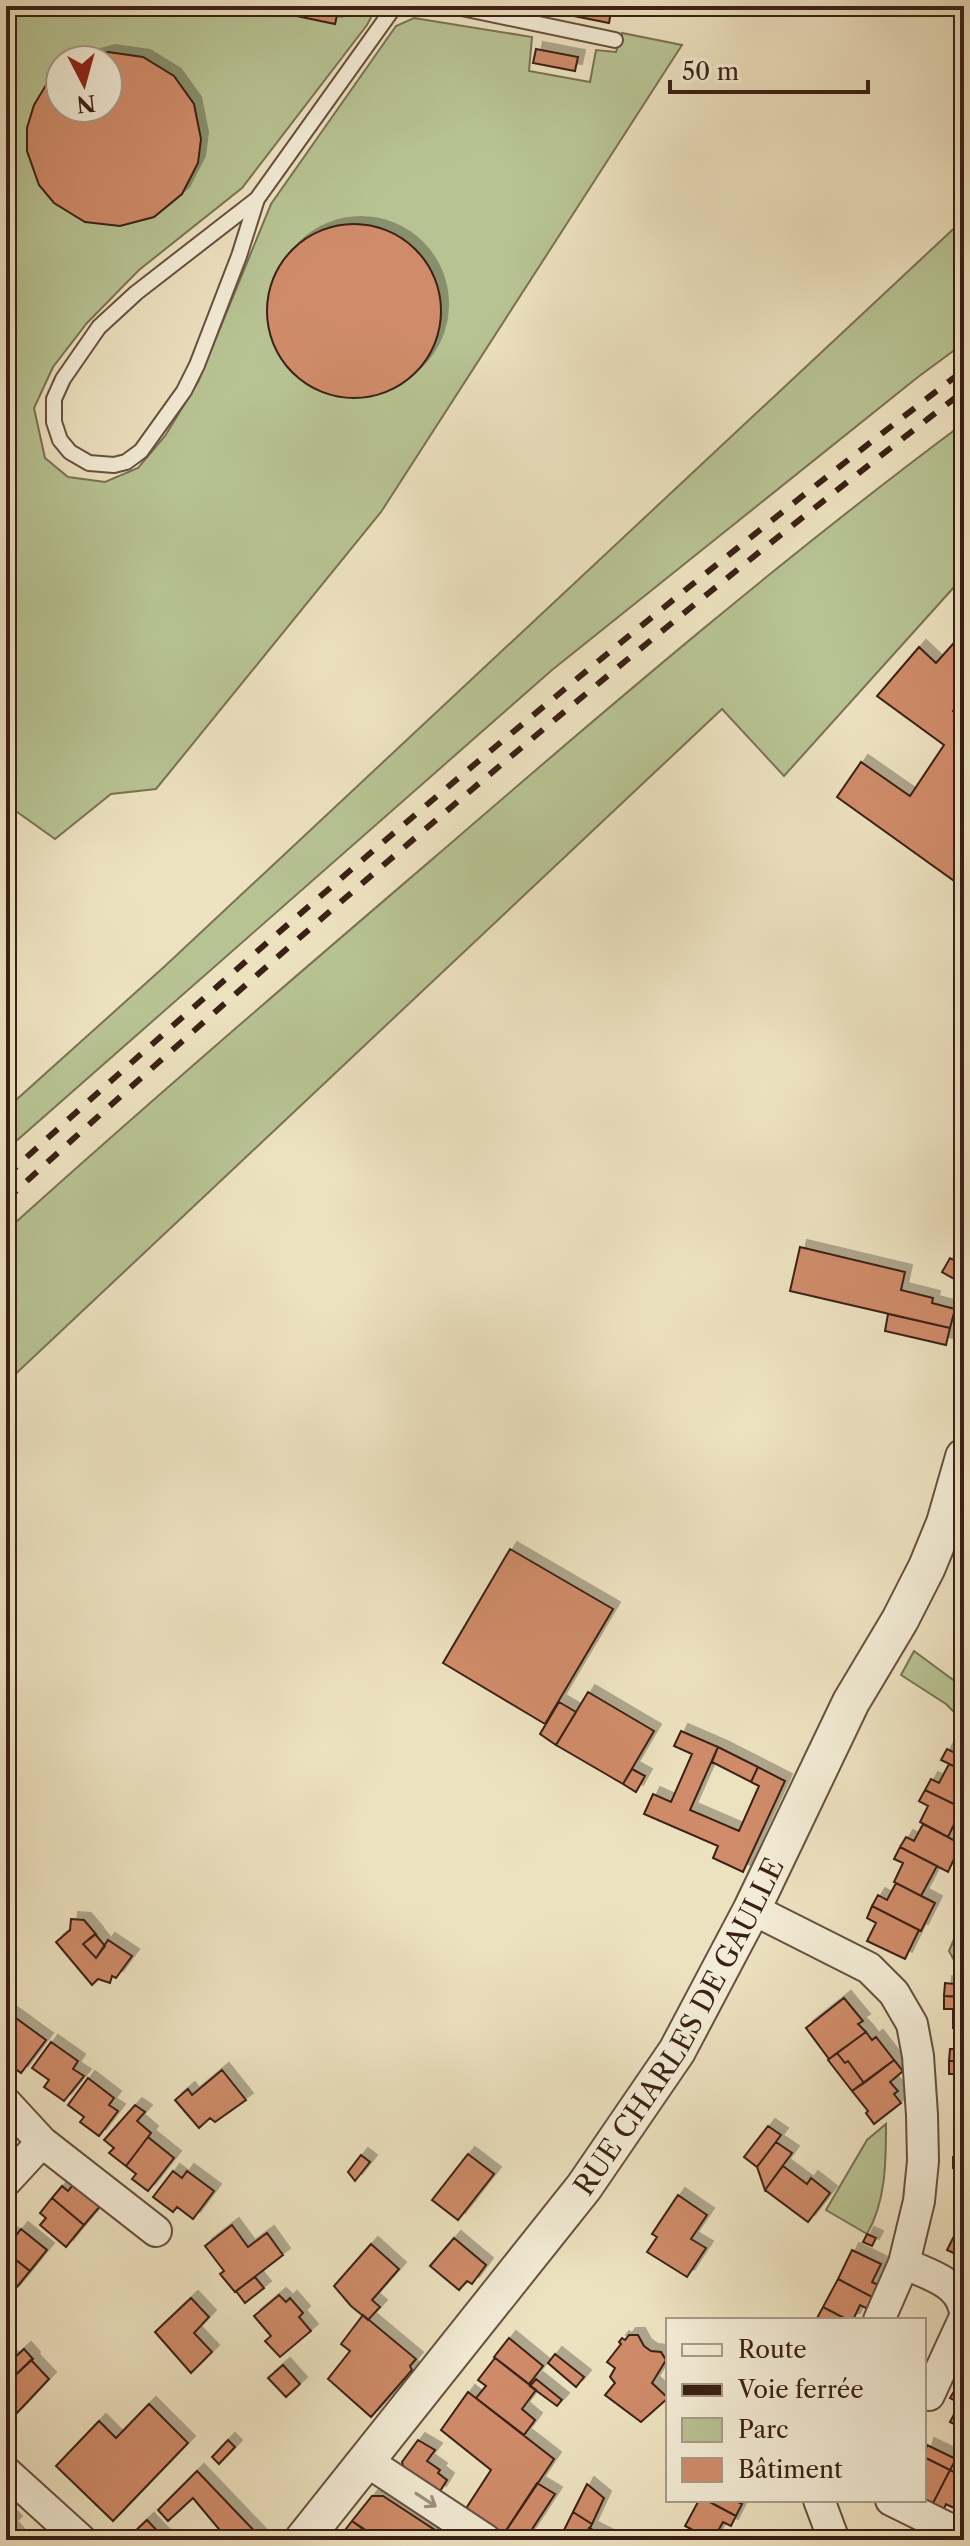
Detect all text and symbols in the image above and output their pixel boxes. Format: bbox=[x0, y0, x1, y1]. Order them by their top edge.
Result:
north arrow bbox=[44, 44, 124, 124]
scale bar bbox=[670, 44, 868, 94]
text: 50 m bbox=[682, 57, 739, 86]
text: N bbox=[75, 89, 97, 118]
street label: RUE CHARLES DE GAULLE bbox=[567, 1853, 791, 2202]
legend bbox=[666, 2318, 926, 2502]
text: Route bbox=[738, 2335, 807, 2364]
text: Voie ferrée bbox=[737, 2375, 864, 2404]
text: Parc bbox=[738, 2415, 789, 2444]
text: Bâtiment bbox=[738, 2455, 843, 2484]
one-way arrow bbox=[414, 2492, 436, 2509]

